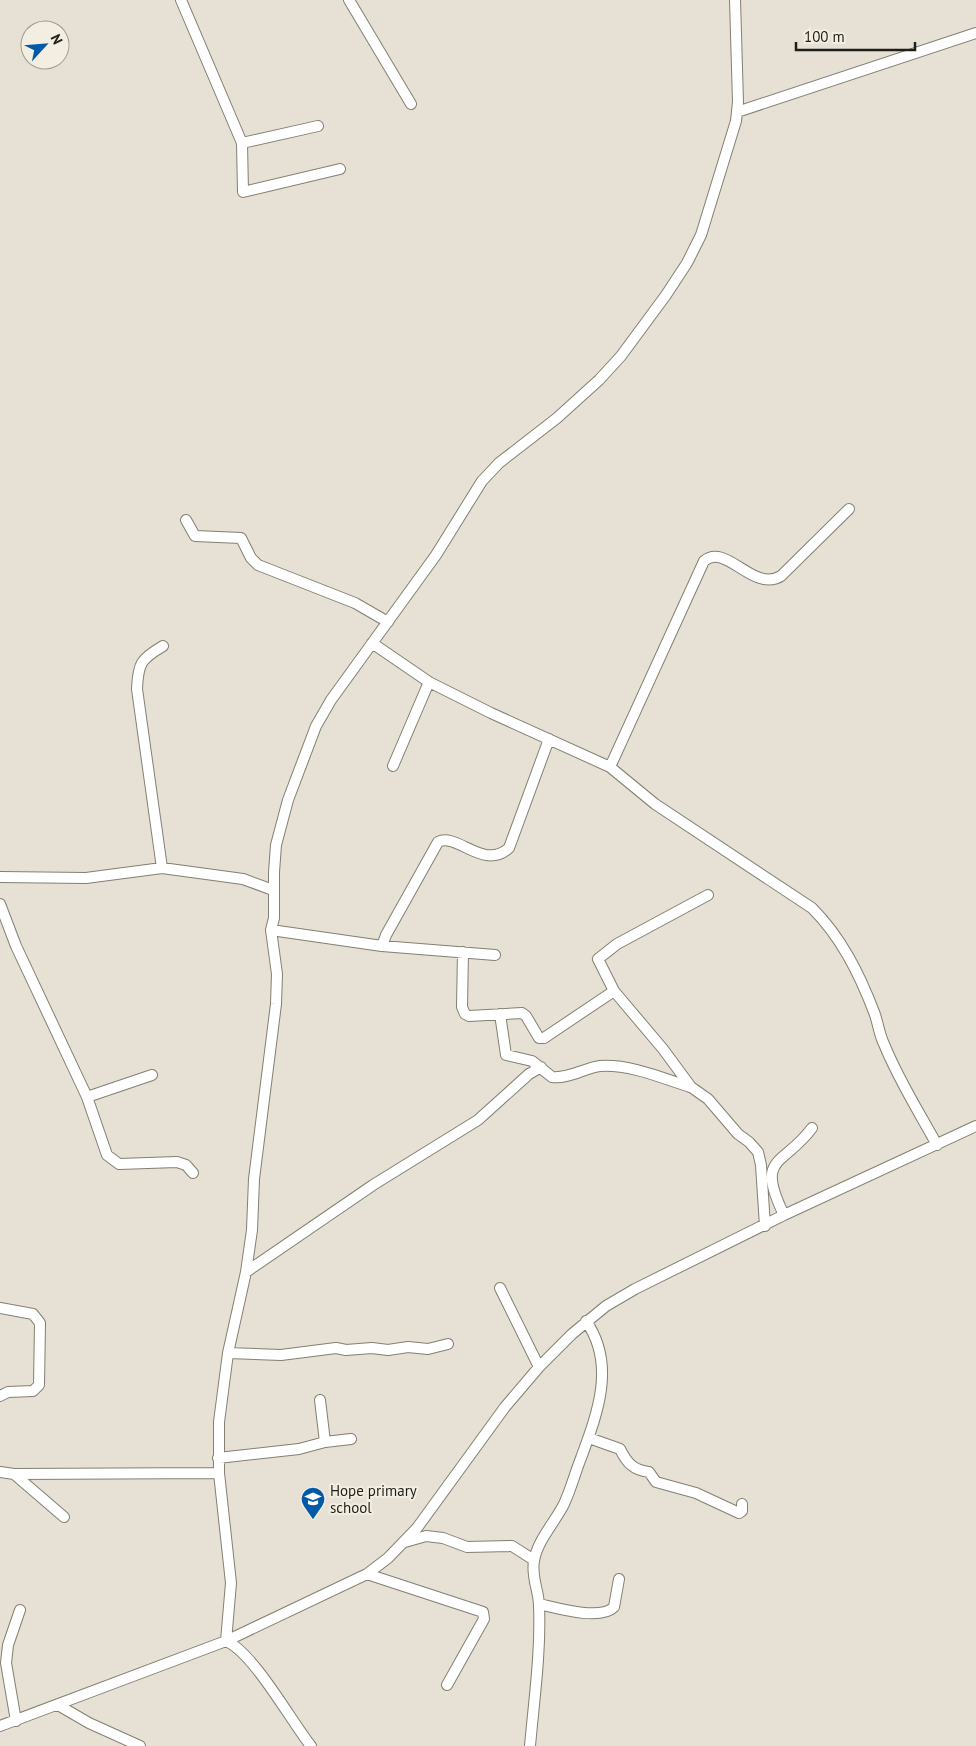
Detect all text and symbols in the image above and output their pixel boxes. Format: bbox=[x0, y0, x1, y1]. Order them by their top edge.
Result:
north arrow bbox=[20, 20, 70, 70]
scale bar bbox=[796, 20, 915, 52]
text: 100 m bbox=[804, 27, 845, 46]
text: N bbox=[47, 31, 67, 47]
place label: Hope primary school bbox=[330, 1481, 417, 1517]
school or university icon: Hope primary school bbox=[300, 1486, 326, 1520]

